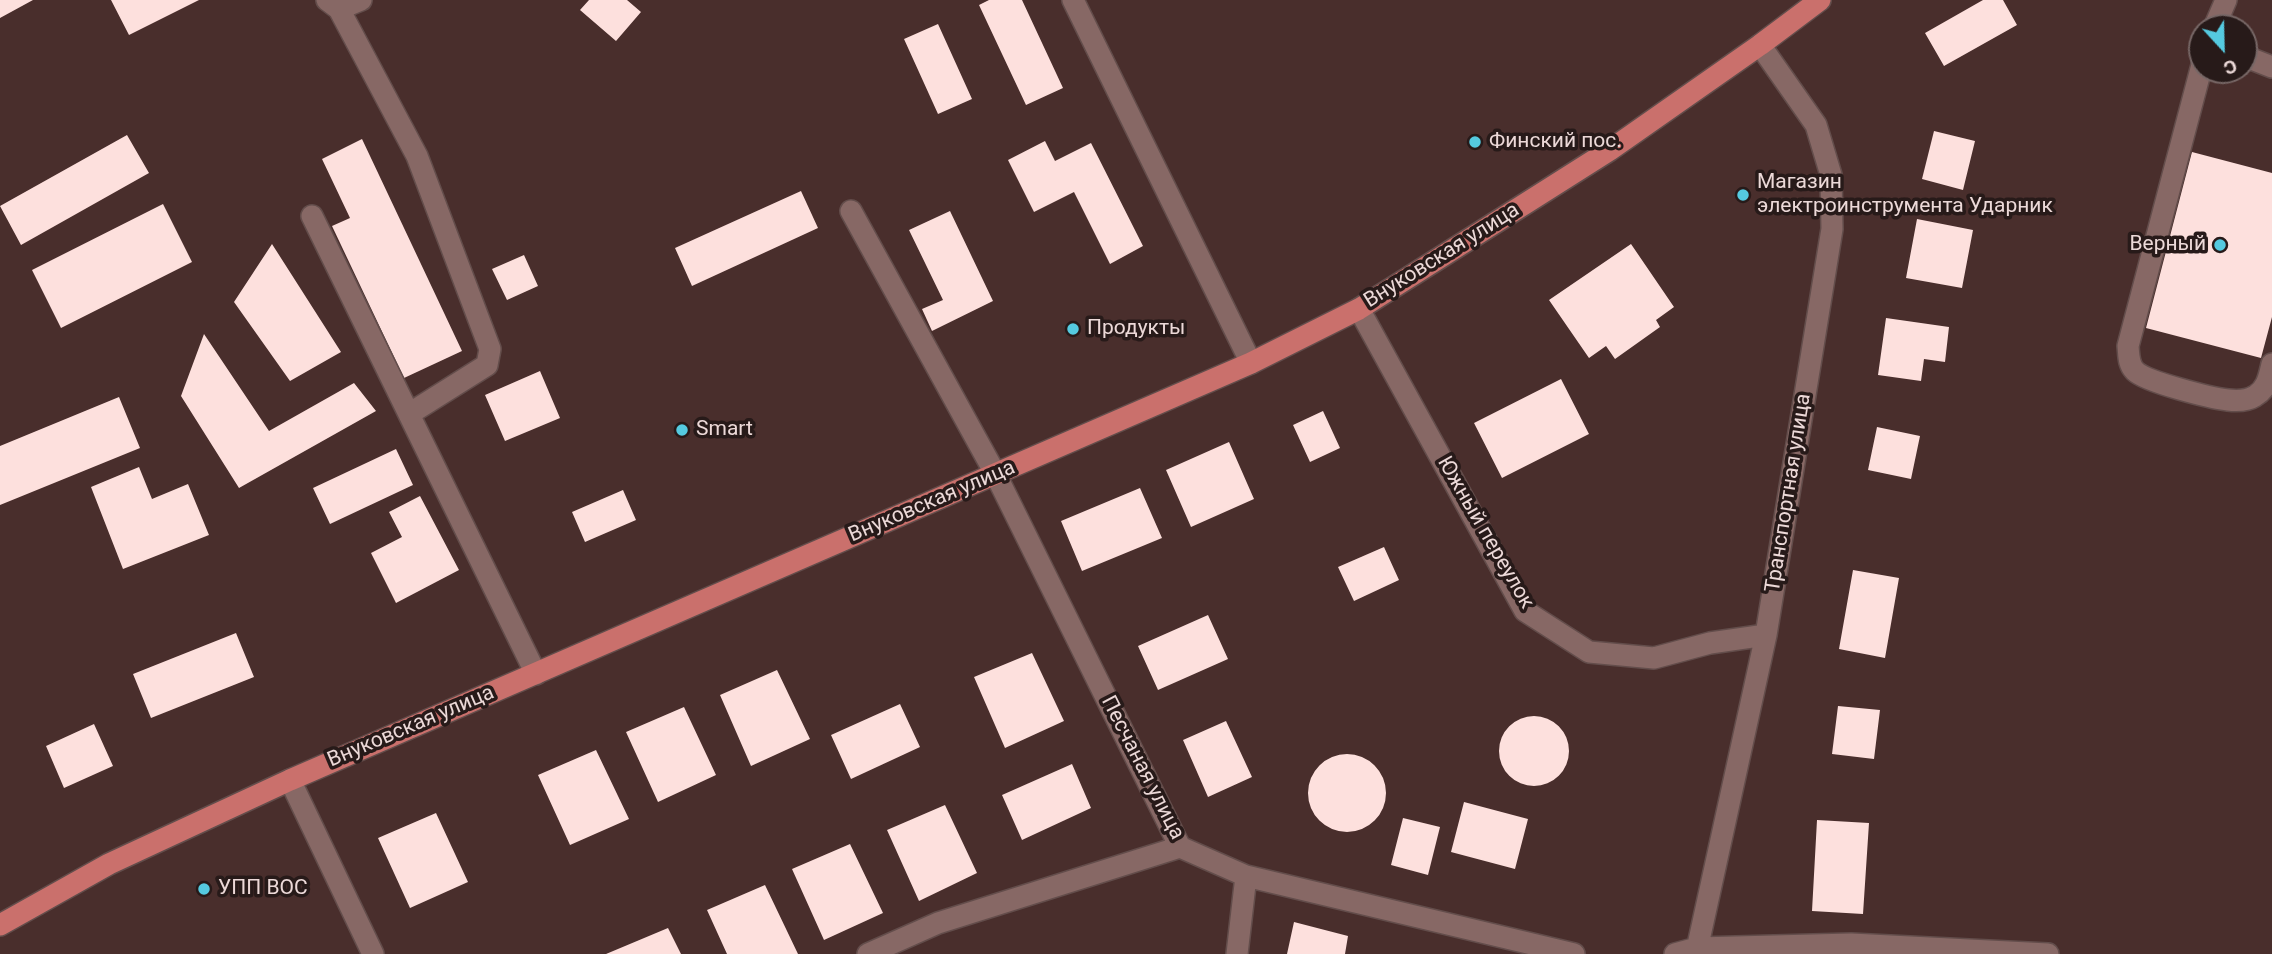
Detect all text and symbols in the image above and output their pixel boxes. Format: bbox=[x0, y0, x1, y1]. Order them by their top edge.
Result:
north arrow bbox=[2188, 14, 2258, 84]
text: С bbox=[2220, 54, 2240, 80]
place label: Финский пос. bbox=[1489, 129, 1622, 155]
marker: Финский пос. bbox=[1467, 134, 1483, 150]
place label: Магазин электроинструмента Ударник bbox=[1757, 170, 2053, 220]
marker: Магазин электроинструмента Ударник bbox=[1735, 187, 1751, 203]
street label: Внуковская улица bbox=[1360, 198, 1524, 314]
place label: Верный bbox=[2129, 232, 2206, 258]
marker: Верный bbox=[2212, 237, 2228, 253]
place label: Продукты bbox=[1087, 316, 1185, 342]
marker: Продукты bbox=[1065, 321, 1081, 337]
street label: Транспортная улица bbox=[1761, 392, 1817, 594]
place label: Smart bbox=[696, 417, 753, 443]
marker: Smart bbox=[674, 422, 690, 438]
street label: Южный переулок bbox=[1431, 452, 1539, 614]
street label: Внуковская улица bbox=[845, 456, 1019, 548]
street label: Внуковская улица bbox=[324, 681, 498, 773]
street label: Песчаная улица bbox=[1095, 692, 1189, 844]
place label: УПП ВОС bbox=[218, 876, 308, 902]
marker: УПП ВОС bbox=[196, 881, 212, 897]

